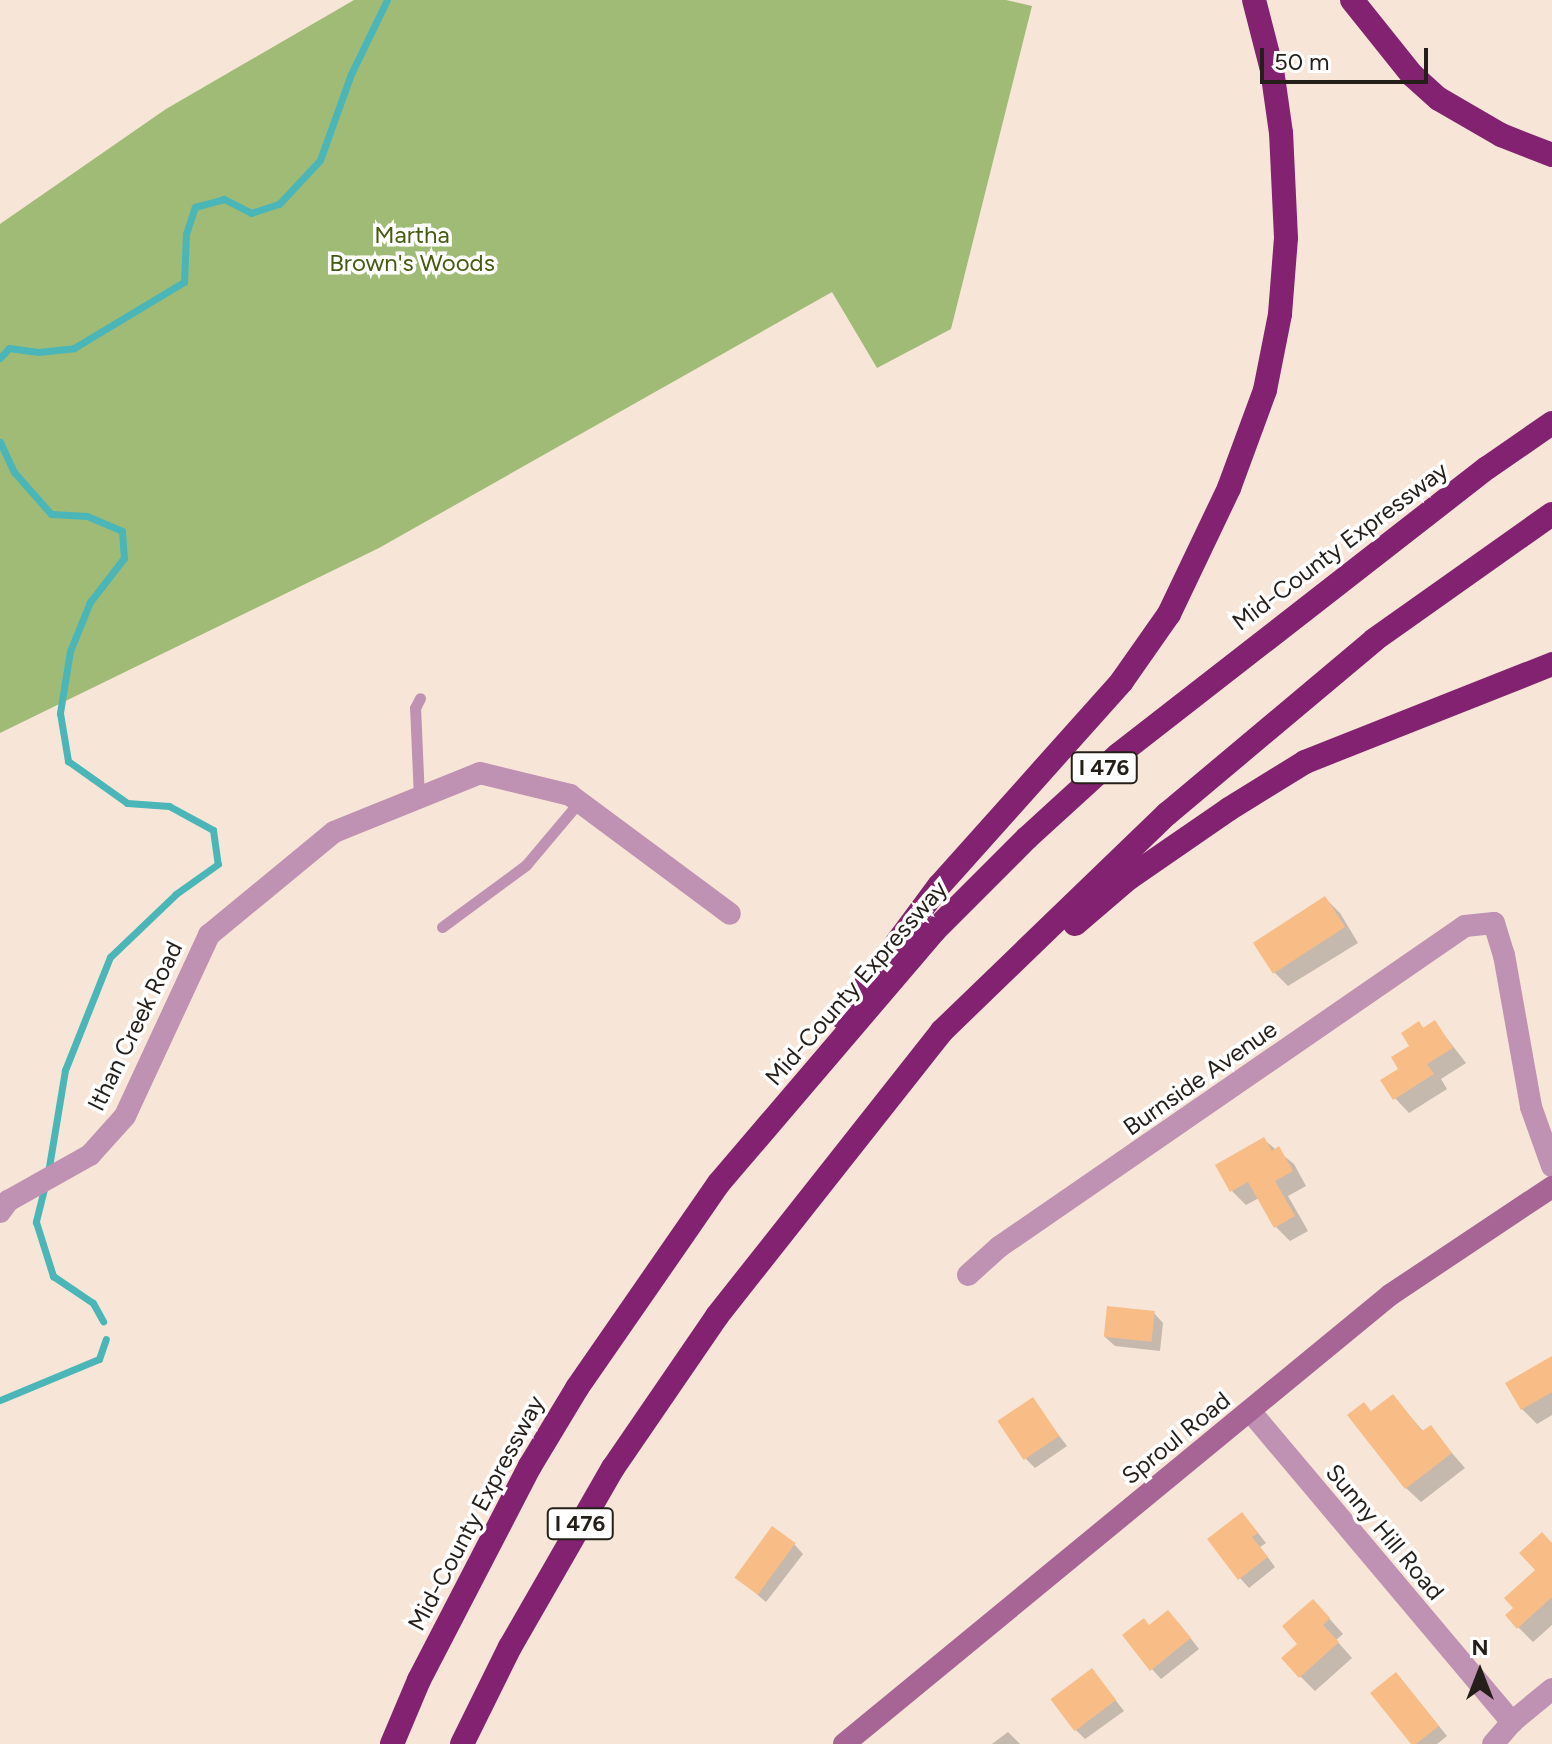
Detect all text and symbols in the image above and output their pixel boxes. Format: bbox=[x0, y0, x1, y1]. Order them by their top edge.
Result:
scale bar bbox=[1264, 32, 1432, 82]
text: 50 m bbox=[1274, 47, 1330, 76]
park label: Martha Brown's Woods bbox=[329, 221, 495, 277]
street label: Mid-County Expressway bbox=[1227, 456, 1453, 636]
road number: I 476 bbox=[1070, 750, 1138, 786]
street label: Mid-County Expressway bbox=[759, 875, 953, 1091]
street label: Ithan Creek Road bbox=[82, 937, 188, 1115]
street label: Burnside Avenue bbox=[1118, 1014, 1282, 1142]
street label: Sproul Road bbox=[1116, 1386, 1236, 1490]
street label: Mid-County Expressway bbox=[402, 1391, 550, 1635]
street label: Sunny Hill Road bbox=[1320, 1458, 1450, 1606]
road number: I 476 bbox=[546, 1506, 614, 1542]
north arrow bbox=[1440, 1632, 1520, 1712]
text: N bbox=[1471, 1634, 1489, 1661]

